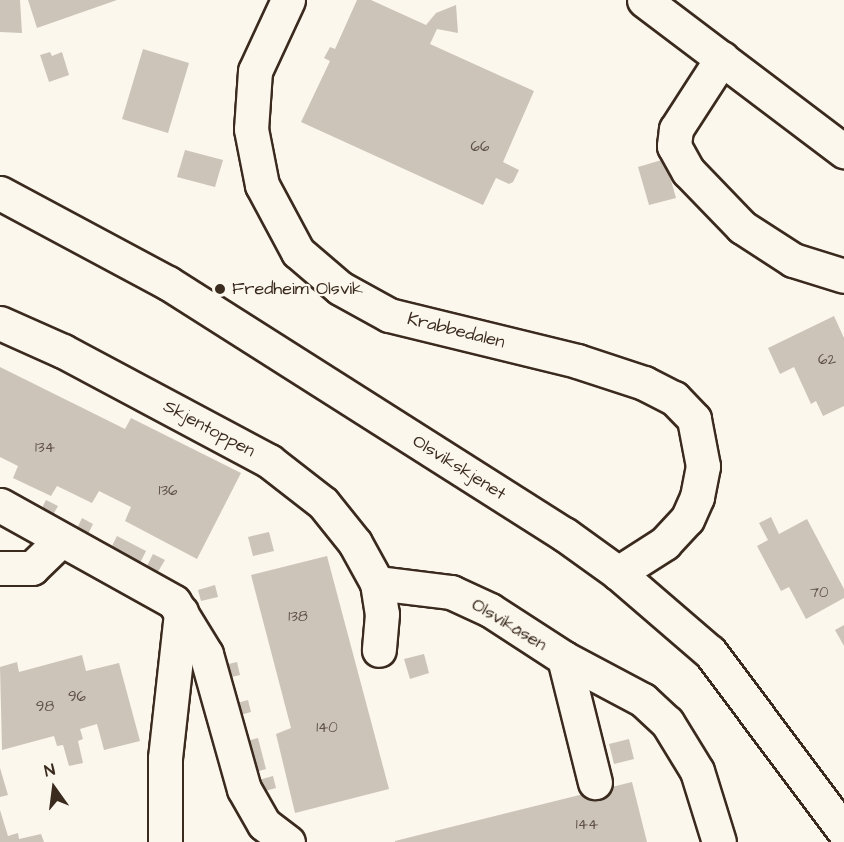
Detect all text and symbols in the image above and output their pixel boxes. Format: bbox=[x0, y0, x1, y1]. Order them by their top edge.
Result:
house number: 66 bbox=[471, 138, 489, 156]
place label: Fredheim Olsvik bbox=[232, 278, 363, 300]
marker: Fredheim Olsvik bbox=[213, 282, 227, 296]
street label: Krabbedalen bbox=[405, 308, 507, 354]
house number: 62 bbox=[818, 351, 836, 369]
street label: Skjentoppen bbox=[159, 396, 259, 462]
street label: Olsvikskjenet bbox=[408, 431, 510, 505]
house number: 134 bbox=[35, 439, 55, 457]
house number: 136 bbox=[159, 482, 177, 500]
house number: 70 bbox=[810, 584, 828, 602]
street label: Olsvikåsen bbox=[467, 594, 551, 656]
house number: 138 bbox=[288, 608, 308, 626]
house number: 96 bbox=[68, 688, 86, 706]
house number: 98 bbox=[36, 698, 54, 716]
house number: 140 bbox=[316, 719, 338, 737]
north arrow bbox=[24, 758, 84, 818]
text: N bbox=[42, 759, 57, 782]
house number: 144 bbox=[576, 816, 598, 834]

